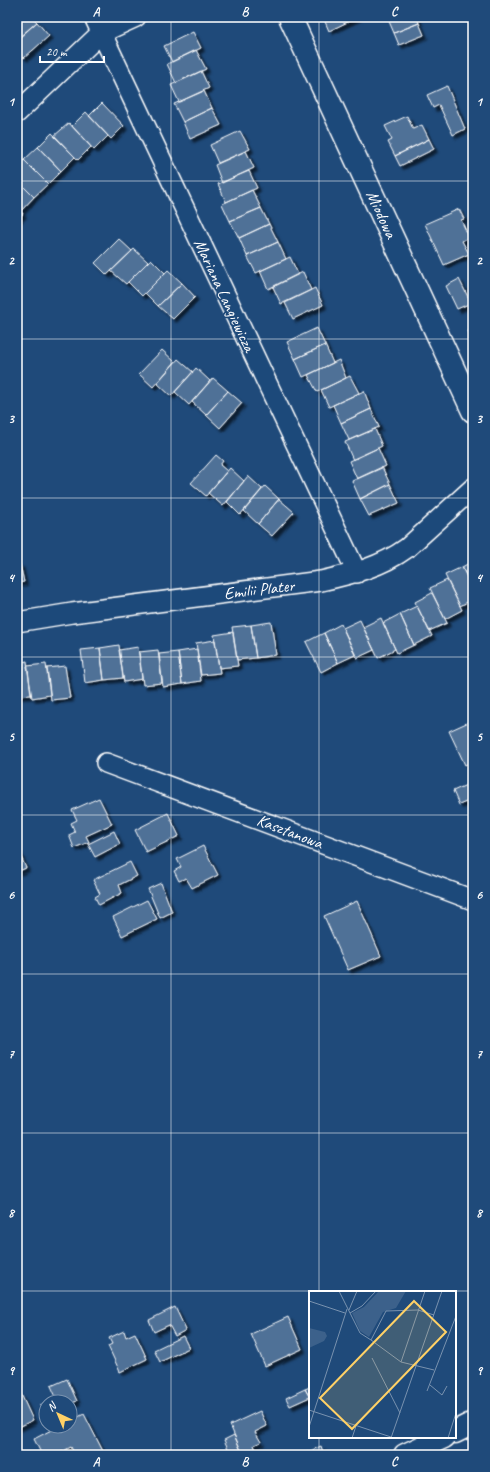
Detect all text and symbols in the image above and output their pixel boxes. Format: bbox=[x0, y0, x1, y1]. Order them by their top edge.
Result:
text: A bbox=[93, 4, 101, 20]
text: B bbox=[242, 4, 250, 20]
text: C bbox=[391, 4, 399, 20]
scale bar bbox=[40, 38, 104, 64]
text: 20 m bbox=[46, 44, 68, 60]
text: 1 bbox=[8, 94, 16, 110]
text: 1 bbox=[476, 94, 484, 110]
street label: Miodowa bbox=[361, 187, 402, 243]
street label: Mariana Langiewicza bbox=[189, 235, 261, 357]
text: 2 bbox=[8, 253, 15, 269]
text: 2 bbox=[476, 253, 483, 269]
text: 3 bbox=[8, 411, 15, 427]
text: 3 bbox=[476, 411, 483, 427]
text: 4 bbox=[8, 570, 16, 586]
text: 4 bbox=[476, 570, 484, 586]
street label: Emilii Plater bbox=[223, 575, 297, 604]
text: 5 bbox=[8, 729, 15, 745]
text: 5 bbox=[476, 729, 483, 745]
street label: Kasztanowa bbox=[254, 809, 327, 854]
text: 6 bbox=[8, 887, 15, 903]
text: 6 bbox=[476, 887, 483, 903]
text: 7 bbox=[8, 1046, 15, 1062]
text: 7 bbox=[476, 1046, 483, 1062]
text: 8 bbox=[8, 1205, 16, 1221]
text: 8 bbox=[476, 1205, 484, 1221]
inset map bbox=[309, 1291, 456, 1438]
text: 9 bbox=[8, 1363, 15, 1379]
text: 9 bbox=[476, 1363, 483, 1379]
north arrow bbox=[38, 1394, 78, 1434]
text: N bbox=[44, 1398, 60, 1414]
text: A bbox=[93, 1454, 101, 1470]
text: B bbox=[242, 1454, 250, 1470]
text: C bbox=[391, 1454, 399, 1470]

